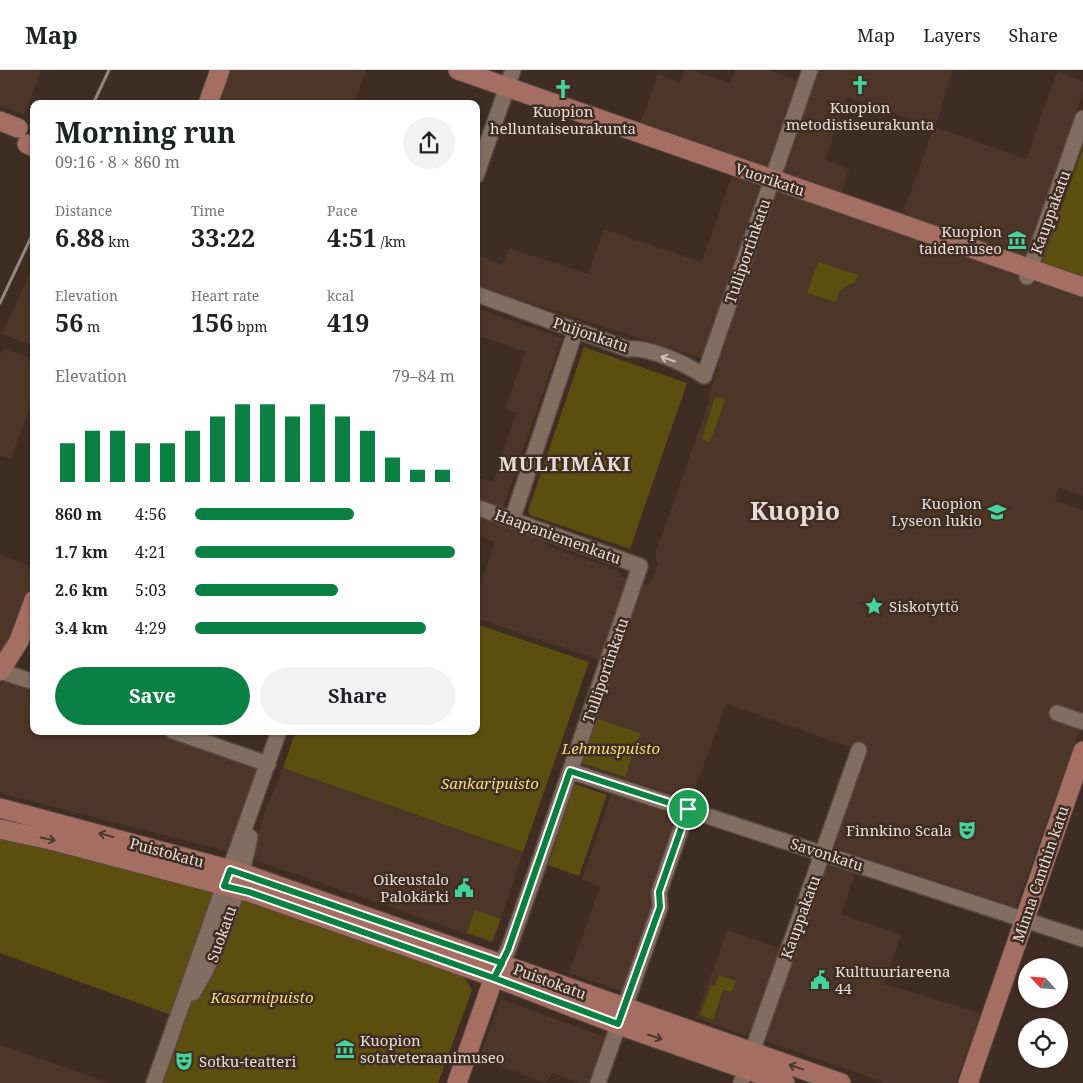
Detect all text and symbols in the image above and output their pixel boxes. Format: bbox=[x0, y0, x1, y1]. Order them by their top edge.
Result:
text: Map bbox=[25, 18, 78, 51]
text: Map bbox=[857, 23, 895, 47]
text: Layers bbox=[923, 23, 981, 47]
text: Share bbox=[1009, 23, 1058, 47]
church icon: Kuopion metodistiseurakunta bbox=[849, 74, 871, 96]
church icon: Kuopion helluntaiseurakunta bbox=[552, 78, 574, 100]
place label: Kuopion metodistiseurakunta bbox=[786, 97, 934, 134]
place label: Kuopion helluntaiseurakunta bbox=[490, 101, 636, 138]
text: Morning run bbox=[55, 113, 236, 151]
button: share bbox=[403, 117, 455, 169]
text: 09:16 · 8 × 860 m bbox=[55, 151, 180, 173]
street label: Vuorikatu bbox=[733, 158, 808, 200]
street label: Kauppakatu bbox=[1026, 167, 1074, 256]
street label: Tulliportinkatu bbox=[720, 196, 774, 306]
text: Distance bbox=[55, 201, 112, 220]
text: Time bbox=[191, 201, 225, 220]
text: Pace bbox=[327, 201, 358, 220]
text: 6.88 bbox=[55, 220, 105, 254]
text: 33:22 bbox=[191, 220, 255, 254]
text: 4:51 bbox=[327, 220, 377, 254]
place label: Kuopion taidemuseo bbox=[919, 221, 1002, 258]
museum icon: Kuopion taidemuseo bbox=[1006, 229, 1028, 251]
text: km bbox=[105, 232, 130, 251]
text: /km bbox=[377, 232, 406, 251]
text: Elevation bbox=[55, 286, 118, 305]
text: Heart rate bbox=[191, 286, 259, 305]
text: kcal bbox=[327, 286, 354, 305]
text: 56 bbox=[55, 305, 83, 339]
text: 156 bbox=[191, 305, 233, 339]
text: 419 bbox=[327, 305, 369, 339]
street label: Puijonkatu bbox=[551, 312, 632, 356]
text: m bbox=[83, 317, 100, 336]
text: bpm bbox=[233, 317, 267, 336]
one-way arrow bbox=[660, 353, 676, 363]
text: Elevation bbox=[55, 365, 127, 387]
text: 79–84 m bbox=[392, 365, 455, 387]
district label: MULTIMÄKI bbox=[499, 450, 631, 477]
district label: Kuopio bbox=[750, 493, 840, 527]
place label: Kuopion Lyseon lukio bbox=[891, 493, 982, 530]
school or university icon: Kuopion Lyseon lukio bbox=[986, 501, 1008, 523]
text: 860 m bbox=[55, 503, 102, 525]
text: 4:56 bbox=[135, 503, 166, 525]
street label: Haapaniemenkatu bbox=[492, 504, 624, 568]
text: 1.7 km bbox=[55, 541, 108, 563]
text: 4:21 bbox=[135, 541, 166, 563]
text: 2.6 km bbox=[55, 579, 108, 601]
text: 5:03 bbox=[135, 579, 166, 601]
place icon: Siskotyttö bbox=[863, 595, 885, 617]
place label: Siskotyttö bbox=[889, 596, 959, 616]
street label: Tulliportinkatu bbox=[578, 615, 632, 725]
text: 3.4 km bbox=[55, 617, 108, 639]
text: 4:29 bbox=[135, 617, 166, 639]
button: Save bbox=[55, 667, 250, 725]
button: Share bbox=[260, 667, 455, 725]
park label: Lehmuspuisto bbox=[561, 738, 660, 758]
park label: Sankaripuisto bbox=[441, 773, 539, 793]
pin bbox=[667, 788, 709, 830]
icon: arrive bbox=[674, 795, 702, 823]
street label: Minna Canthin katu bbox=[1007, 803, 1073, 945]
theatre icon: Finnkino Scala bbox=[956, 819, 978, 841]
place label: Finnkino Scala bbox=[846, 820, 952, 840]
one-way arrow bbox=[98, 830, 114, 840]
street label: Puistokatu bbox=[128, 832, 207, 872]
street label: Savonkatu bbox=[788, 833, 867, 875]
one-way arrow bbox=[39, 835, 55, 844]
place label: Oikeustalo Palokärki bbox=[373, 869, 449, 906]
street label: Kauppakatu bbox=[776, 872, 824, 961]
public building icon: Oikeustalo Palokärki bbox=[453, 877, 475, 899]
street label: Suokatu bbox=[202, 903, 241, 965]
north arrow bbox=[1018, 958, 1068, 1008]
map controls bbox=[1018, 958, 1068, 1068]
street label: Puistokatu bbox=[511, 959, 590, 1004]
place label: Kulttuuriareena 44 bbox=[835, 961, 951, 998]
public building icon: Kulttuuriareena 44 bbox=[809, 969, 831, 991]
park label: Kasarmipuisto bbox=[209, 987, 314, 1007]
button: locate bbox=[1018, 1018, 1068, 1068]
place label: Kuopion sotaveteraanimuseo bbox=[360, 1030, 504, 1067]
one-way arrow bbox=[646, 1033, 662, 1042]
museum icon: Kuopion sotaveteraanimuseo bbox=[334, 1038, 356, 1060]
theatre icon: Sotku-teatteri bbox=[173, 1050, 195, 1072]
place label: Sotku-teatteri bbox=[199, 1051, 296, 1071]
one-way arrow bbox=[789, 1062, 805, 1072]

